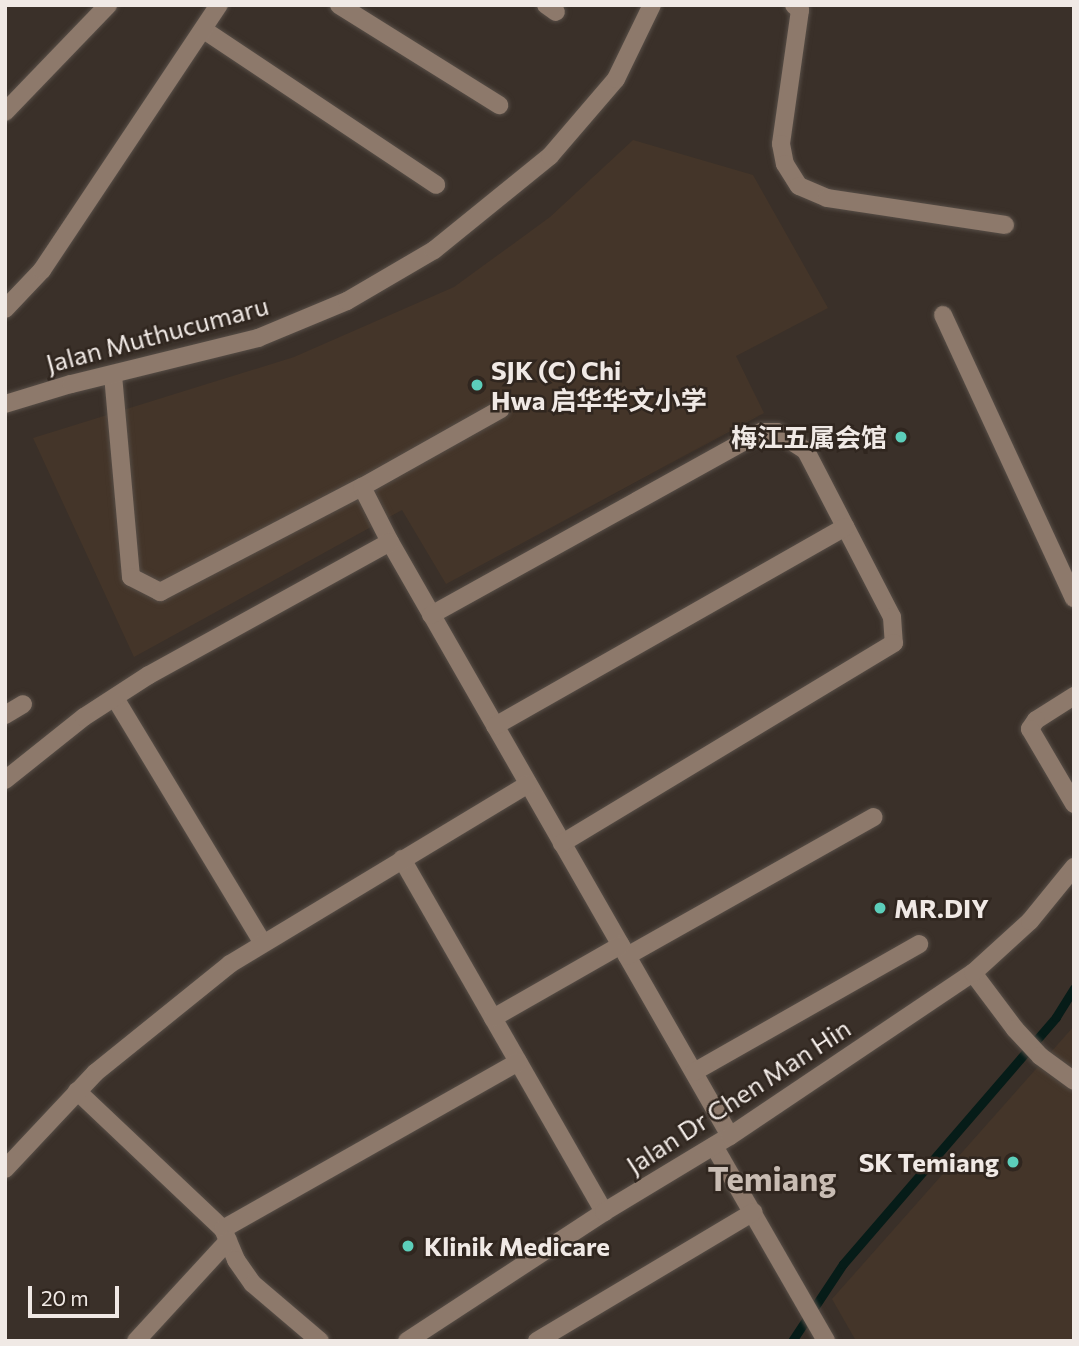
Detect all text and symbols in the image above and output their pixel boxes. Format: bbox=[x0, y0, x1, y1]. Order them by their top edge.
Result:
street label: Jalan Muthucumaru bbox=[42, 289, 272, 379]
place label: SJK (C) Chi Hwa 启华华文小学 bbox=[491, 354, 707, 416]
marker: SJK (C) Chi Hwa 启华华文小学 bbox=[469, 377, 485, 393]
place label: 梅江五属会馆 bbox=[731, 421, 887, 453]
marker: 梅江五属会馆 bbox=[893, 429, 909, 445]
place label: MR.DIY bbox=[894, 892, 989, 924]
marker: MR.DIY bbox=[872, 900, 888, 916]
street label: Jalan Dr Chen Man Hin bbox=[620, 1012, 856, 1180]
place label: SK Temiang bbox=[859, 1146, 999, 1178]
marker: SK Temiang bbox=[1005, 1154, 1021, 1170]
district label: Temiang bbox=[708, 1158, 836, 1198]
place label: Klinik Medicare bbox=[424, 1230, 610, 1262]
marker: Klinik Medicare bbox=[398, 1236, 418, 1256]
scale bar bbox=[32, 1272, 122, 1316]
text: 20 m bbox=[41, 1285, 89, 1310]

